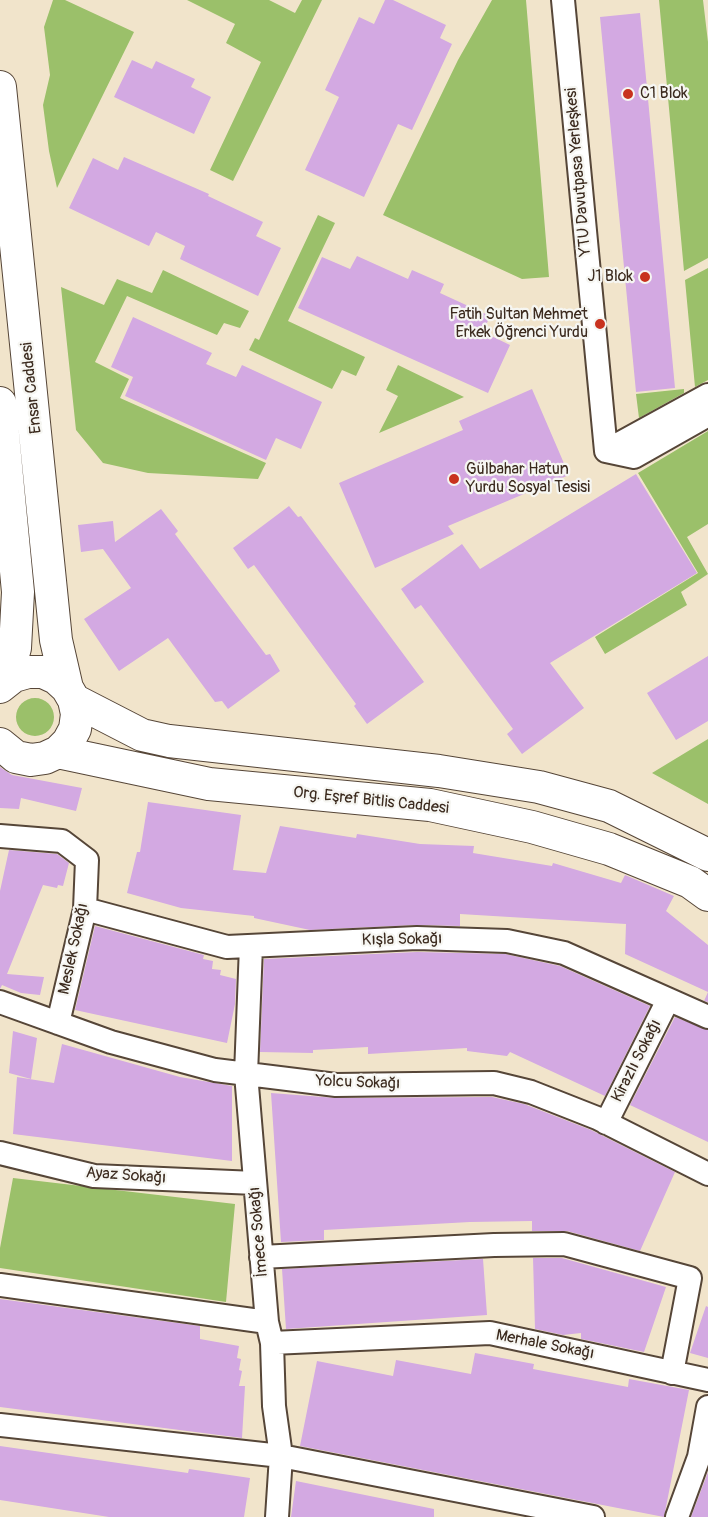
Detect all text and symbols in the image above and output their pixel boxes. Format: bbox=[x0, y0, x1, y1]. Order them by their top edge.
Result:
place label: C1 Blok bbox=[640, 84, 688, 104]
street label: YTU Davutpasa Yerleşkesi bbox=[562, 87, 596, 257]
marker: C1 Blok bbox=[621, 87, 635, 101]
place label: J1 Blok bbox=[587, 267, 633, 287]
marker: J1 Blok bbox=[638, 270, 652, 284]
place label: Fatih Sultan Mehmet Erkek Öğrenci Yurdu bbox=[450, 305, 588, 343]
marker: Fatih Sultan Mehmet Erkek Öğrenci Yurdu bbox=[593, 317, 607, 331]
street label: Ensar Caddesi bbox=[18, 341, 46, 435]
place label: Gülbahar Hatun Yurdu Sosyal Tesisi bbox=[466, 460, 590, 498]
marker: Gülbahar Hatun Yurdu Sosyal Tesisi bbox=[447, 472, 461, 486]
street label: Org. Eşref Bitlis Caddesi bbox=[292, 783, 450, 819]
street label: Meslek Sokağı bbox=[55, 901, 93, 997]
street label: Kışla Sokağı bbox=[362, 930, 442, 950]
street label: Kirazlı Sokağı bbox=[608, 1016, 666, 1106]
street label: Yolcu Sokağı bbox=[315, 1072, 401, 1094]
street label: Ayaz Sokağı bbox=[85, 1164, 167, 1188]
street label: İmece Sokağı bbox=[245, 1186, 273, 1278]
street label: Merhale Sokağı bbox=[494, 1326, 596, 1364]

